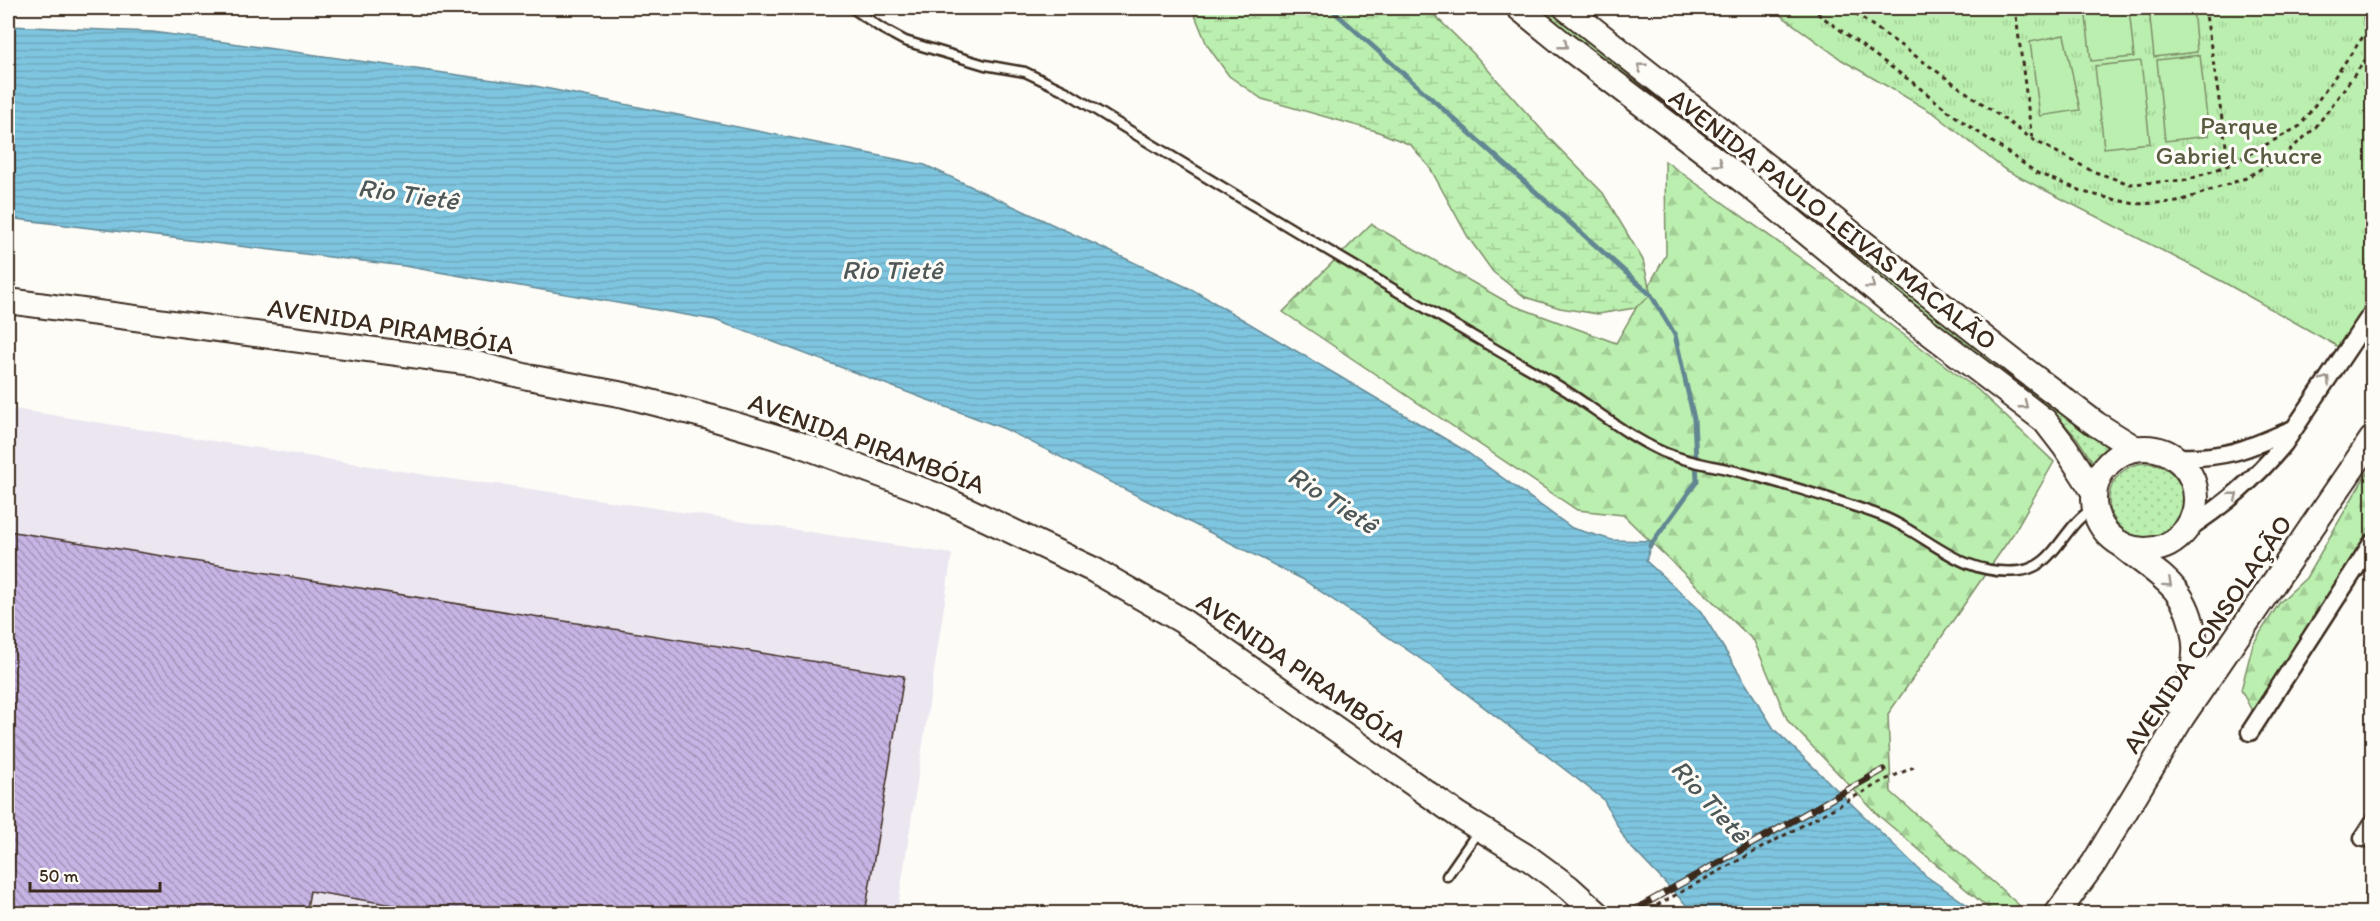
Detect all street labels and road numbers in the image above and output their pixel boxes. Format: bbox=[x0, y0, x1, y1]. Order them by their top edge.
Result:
street label: AVENIDA PAULO LEIVAS MACALÃO bbox=[1663, 81, 2003, 357]
street label: AVENIDA PIRAMBÓIA bbox=[265, 291, 517, 361]
street label: AVENIDA PIRAMBÓIA bbox=[744, 385, 990, 501]
street label: AVENIDA CONSOLAÇÃO bbox=[2115, 509, 2299, 759]
street label: AVENIDA PIRAMBÓIA bbox=[1191, 585, 1414, 755]

